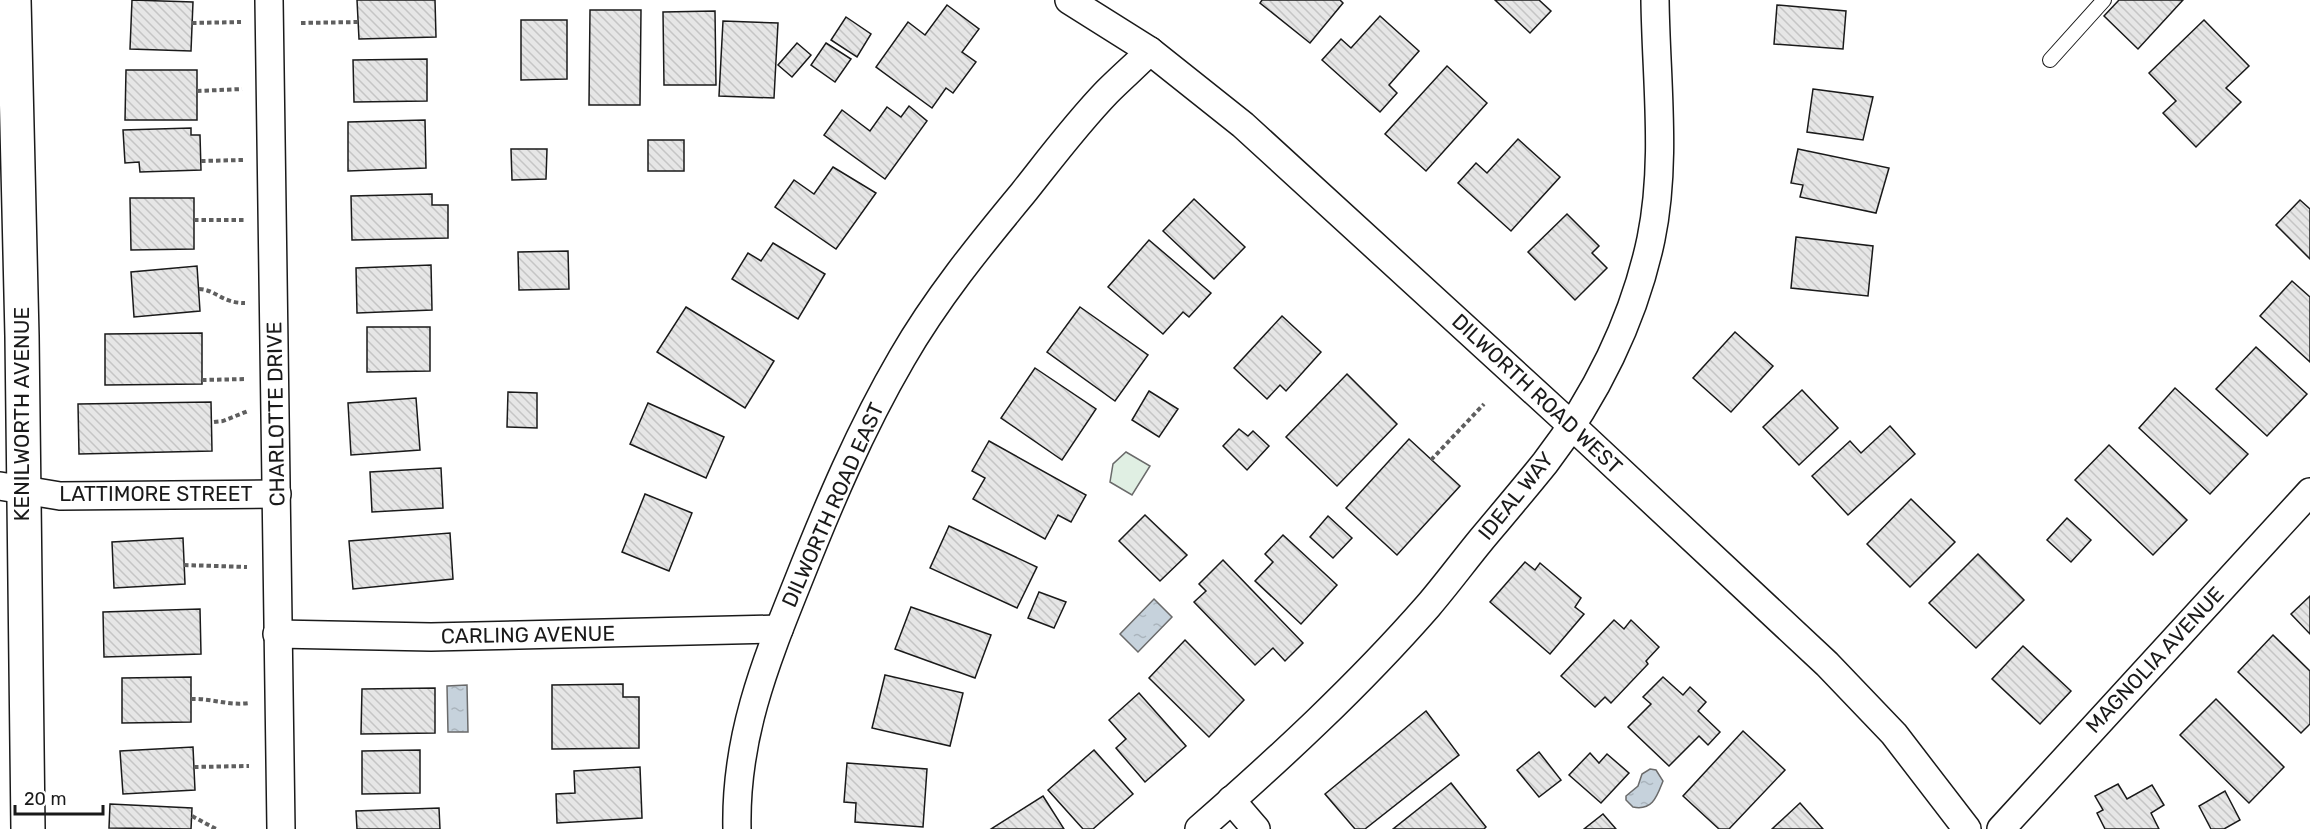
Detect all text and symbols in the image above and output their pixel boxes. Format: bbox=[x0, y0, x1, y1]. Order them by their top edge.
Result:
street label: KENILWORTH AVENUE bbox=[9, 307, 34, 521]
street label: DILWORTH ROAD WEST bbox=[1447, 308, 1628, 479]
street label: CHARLOTTE DRIVE bbox=[261, 321, 290, 507]
street label: DILWORTH ROAD EAST bbox=[776, 399, 889, 611]
street label: IDEAL WAY bbox=[1473, 447, 1559, 545]
street label: LATTIMORE STREET bbox=[59, 481, 253, 506]
street label: MAGNOLIA AVENUE bbox=[2080, 581, 2229, 738]
street label: CARLING AVENUE bbox=[441, 620, 615, 649]
scale bar bbox=[15, 778, 104, 816]
text: 20 m bbox=[24, 788, 66, 810]

